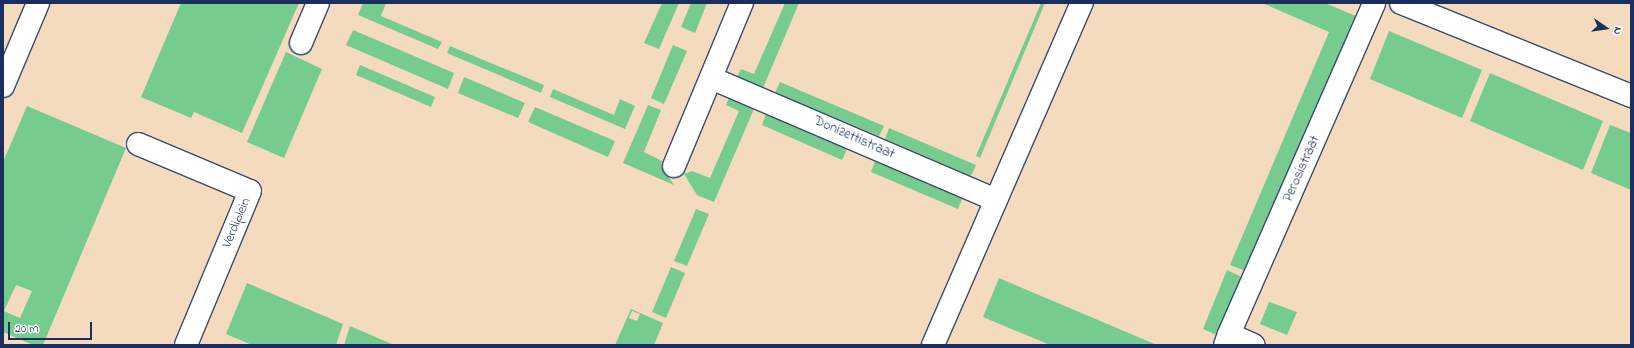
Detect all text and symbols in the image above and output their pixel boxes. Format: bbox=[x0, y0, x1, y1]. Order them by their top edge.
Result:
north arrow bbox=[1586, 8, 1626, 48]
text: N bbox=[1609, 25, 1626, 36]
street label: Donizettistraat bbox=[811, 113, 897, 163]
street label: Perosistraat bbox=[1280, 133, 1324, 205]
street label: Verdiplein bbox=[219, 195, 255, 251]
scale bar bbox=[10, 314, 94, 340]
text: 20 m bbox=[15, 320, 38, 338]

